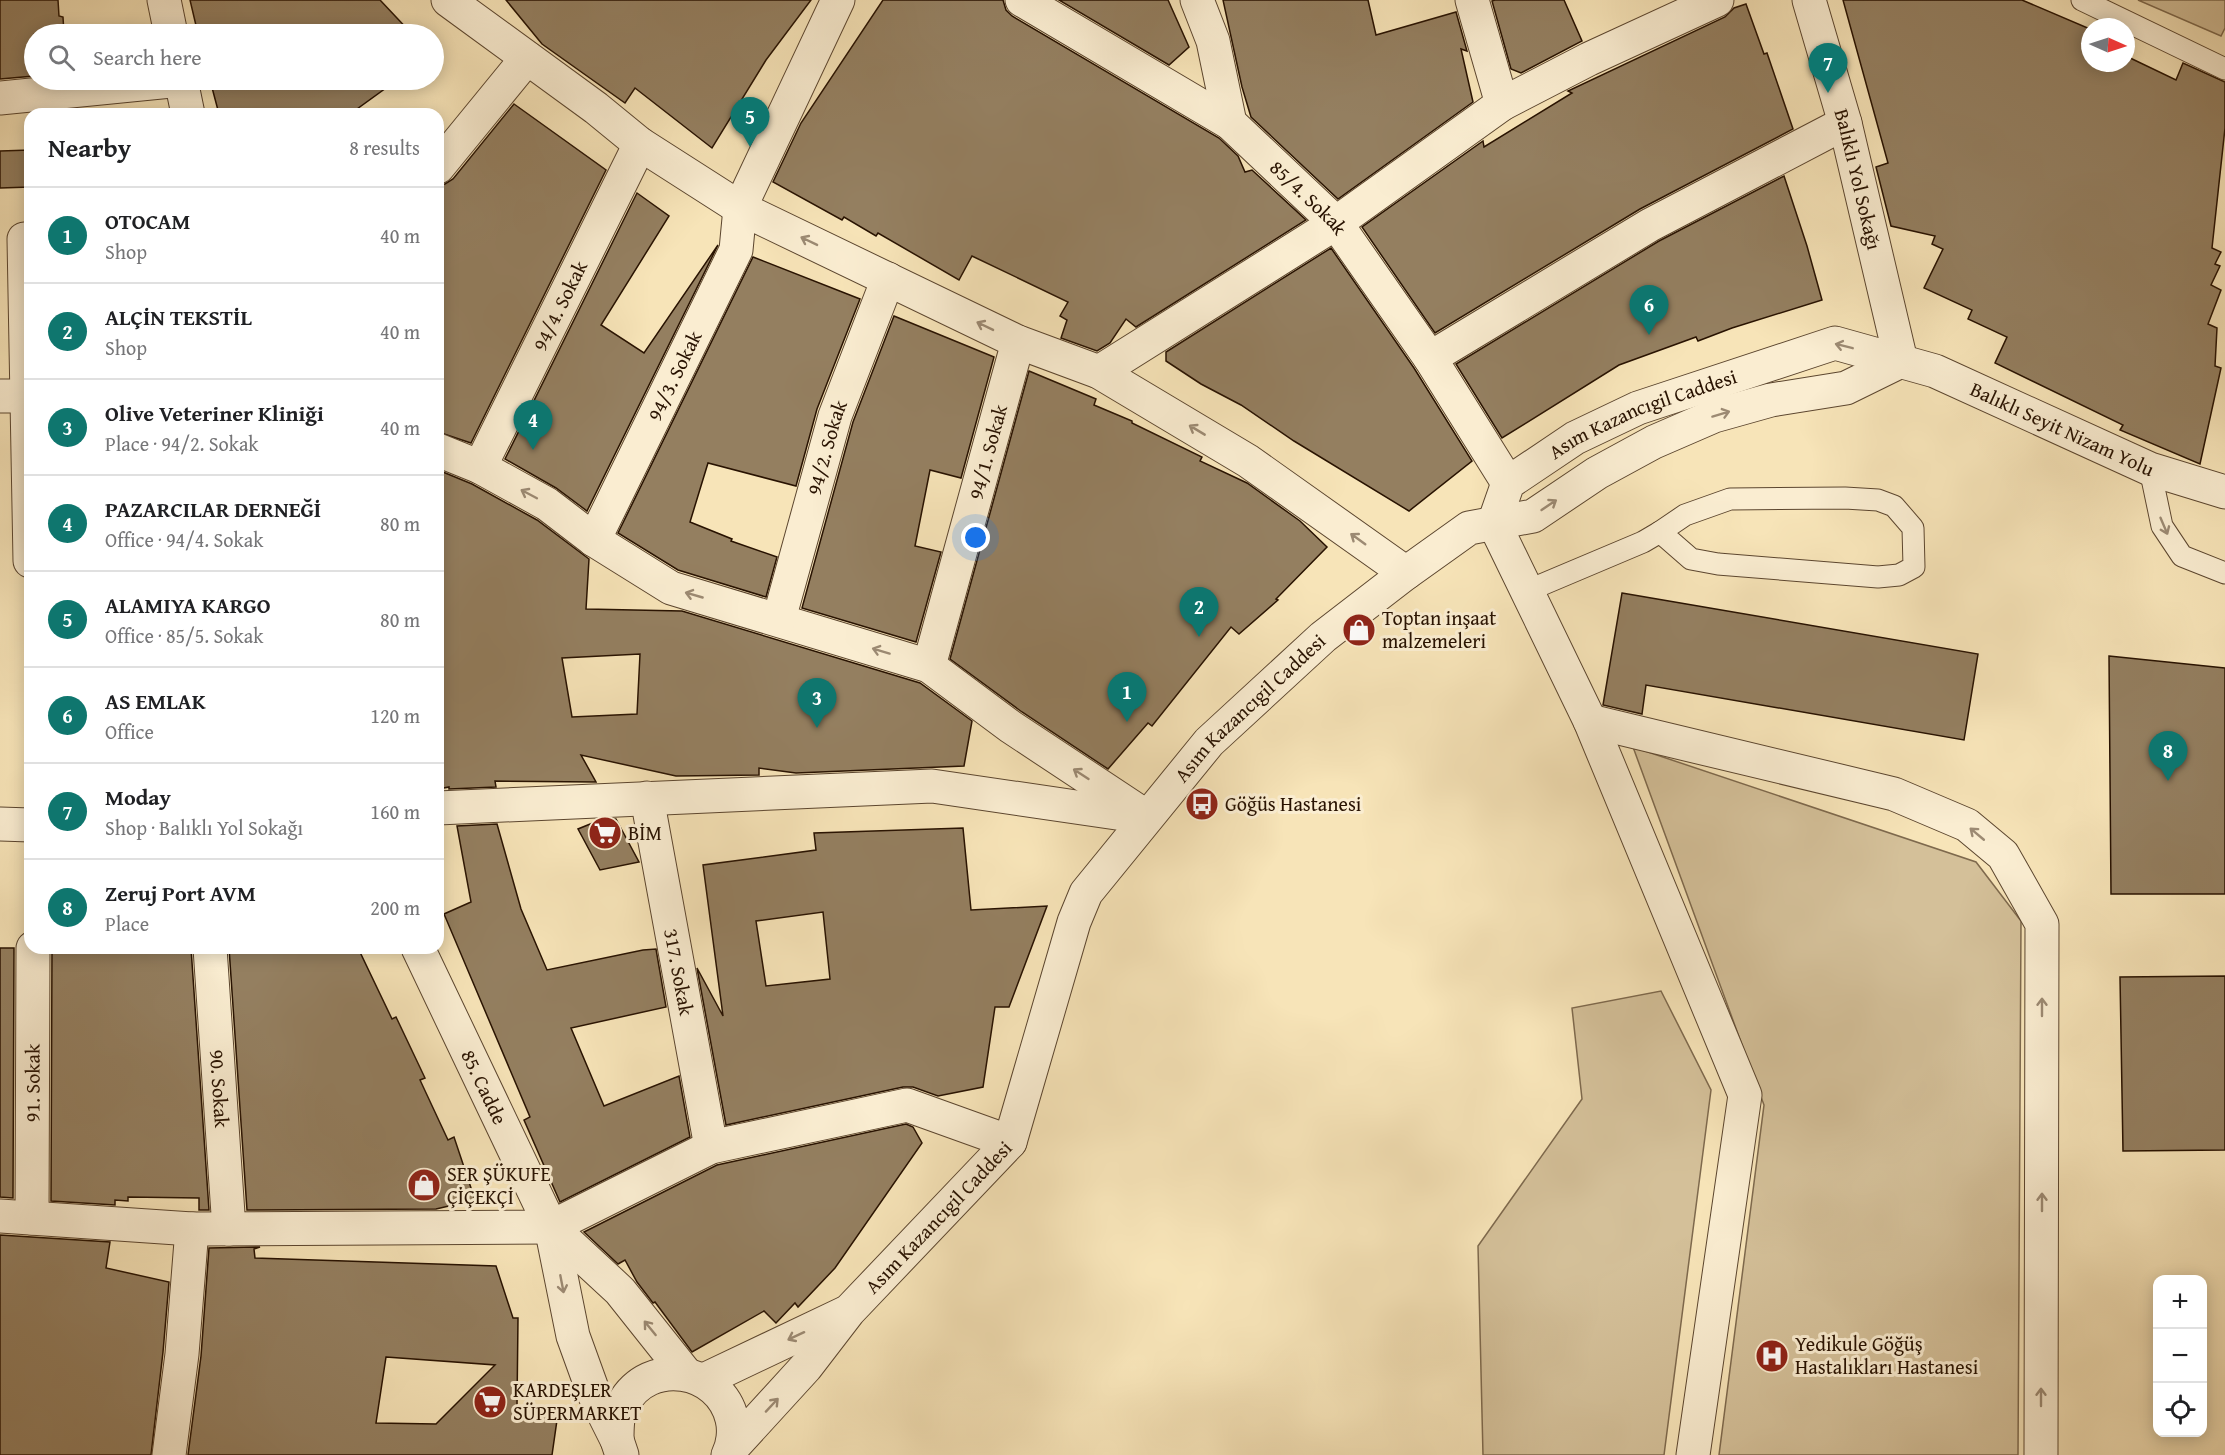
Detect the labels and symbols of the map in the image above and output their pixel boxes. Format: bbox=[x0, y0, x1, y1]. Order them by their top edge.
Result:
north arrow bbox=[2081, 18, 2135, 72]
pin: 7 bbox=[1808, 44, 1848, 93]
pin: 5 bbox=[730, 98, 770, 147]
street label: Balıklı Yol Sokağı bbox=[1828, 105, 1889, 253]
street label: 85/4. Sokak bbox=[1264, 153, 1355, 241]
one-way arrow bbox=[800, 235, 818, 247]
street label: 94/4. Sokak bbox=[525, 255, 594, 356]
pin: 6 bbox=[1630, 286, 1668, 335]
one-way arrow bbox=[976, 319, 994, 331]
street label: 94/3. Sokak bbox=[640, 325, 709, 426]
one-way arrow bbox=[1835, 339, 1854, 351]
street label: Asım Kazancıgil Caddesi bbox=[1542, 361, 1741, 466]
street label: Balıklı Seyit Nizam Yolu bbox=[1966, 374, 2159, 483]
street label: 94/2. Sokak bbox=[799, 395, 854, 498]
pin: 4 bbox=[514, 400, 552, 450]
street label: 94/1. Sokak bbox=[960, 400, 1014, 503]
one-way arrow bbox=[1711, 408, 1730, 419]
one-way arrow bbox=[1189, 424, 1206, 436]
one-way arrow bbox=[520, 488, 538, 499]
one-way arrow bbox=[1540, 499, 1557, 511]
one-way arrow bbox=[2159, 516, 2170, 534]
your location bbox=[961, 523, 990, 552]
one-way arrow bbox=[1350, 533, 1367, 545]
pin: 2 bbox=[1180, 588, 1218, 637]
one-way arrow bbox=[685, 589, 704, 600]
place label: Toptan inşaat malzemeleri bbox=[1382, 603, 1496, 655]
shop icon: Toptan inşaat malzemeleri bbox=[1341, 612, 1377, 648]
street label: Asım Kazancıgil Caddesi bbox=[1167, 626, 1332, 788]
one-way arrow bbox=[872, 645, 891, 656]
pin: 1 bbox=[1108, 672, 1146, 722]
pin: 3 bbox=[798, 678, 836, 728]
pin: 8 bbox=[2148, 732, 2188, 781]
one-way arrow bbox=[1073, 767, 1090, 779]
bus stop icon: Göğüs Hastanesi bbox=[1184, 786, 1220, 822]
place label: Göğüs Hastanesi bbox=[1225, 789, 1362, 818]
supermarket icon: BİM bbox=[587, 815, 623, 851]
place label: BİM bbox=[628, 818, 662, 847]
one-way arrow bbox=[1969, 827, 1985, 840]
street label: 317. Sokak bbox=[657, 926, 702, 1019]
one-way arrow bbox=[2036, 997, 2048, 1017]
street label: 91. Sokak bbox=[17, 1043, 47, 1122]
street label: 85. Cadde bbox=[454, 1045, 515, 1129]
street label: 90. Sokak bbox=[203, 1049, 237, 1130]
street label: Asım Kazancıgil Caddesi bbox=[858, 1133, 1019, 1300]
place label: SER ŞÜKUFE ÇİÇEKÇİ bbox=[447, 1159, 551, 1211]
shop icon: SER ŞÜKUFE ÇİÇEKÇİ bbox=[406, 1167, 442, 1203]
one-way arrow bbox=[2036, 1192, 2048, 1212]
one-way arrow bbox=[557, 1274, 568, 1293]
one-way arrow bbox=[643, 1320, 656, 1336]
place label: Yedikule Göğüş Hastalıkları Hastanesi bbox=[1795, 1329, 1979, 1381]
one-way arrow bbox=[788, 1331, 806, 1343]
hospital icon: Yedikule Göğüş Hastalıkları Hastanesi bbox=[1754, 1338, 1790, 1374]
place label: KARDEŞLER SÜPERMARKET bbox=[513, 1375, 642, 1427]
supermarket icon: KARDEŞLER SÜPERMARKET bbox=[472, 1384, 508, 1420]
one-way arrow bbox=[2035, 1387, 2047, 1407]
one-way arrow bbox=[764, 1397, 779, 1412]

